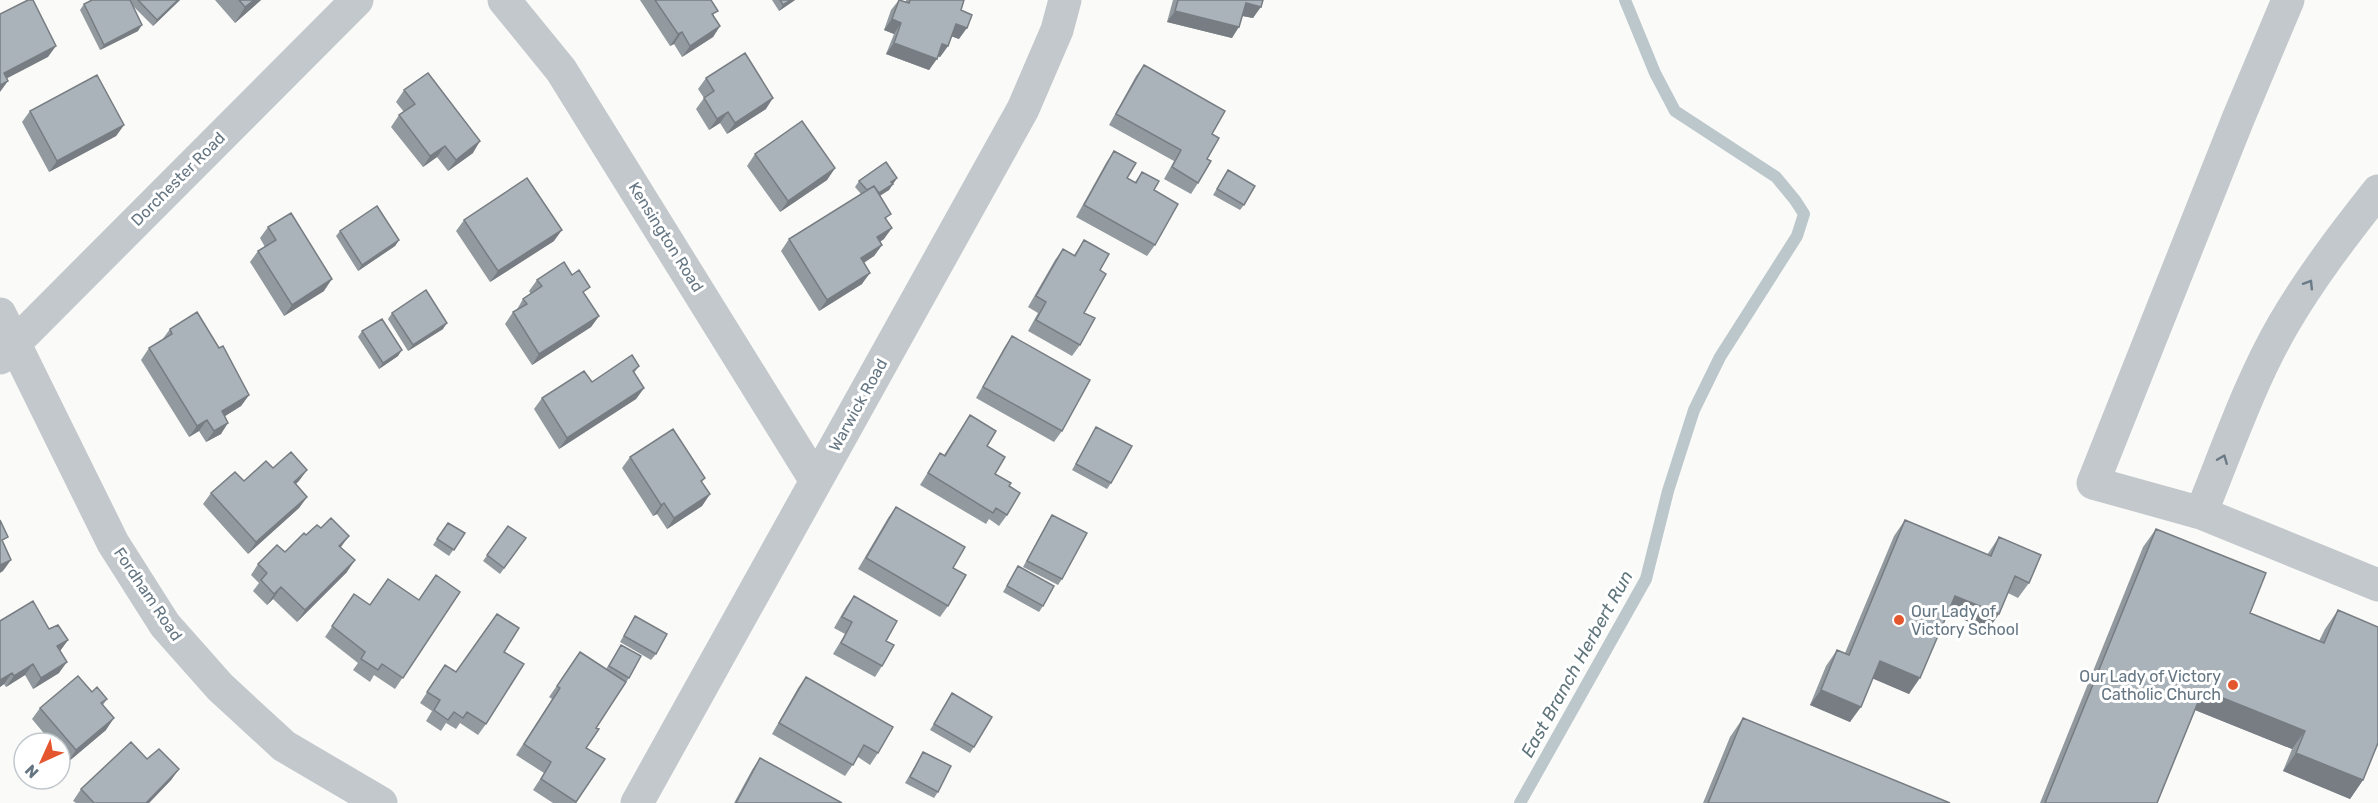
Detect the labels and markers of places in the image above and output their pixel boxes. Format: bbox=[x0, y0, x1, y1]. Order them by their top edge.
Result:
place label: Our Lady of Victory School bbox=[1911, 602, 2019, 639]
marker: Our Lady of Victory School bbox=[1892, 613, 1906, 627]
place label: Our Lady of Victory Catholic Church bbox=[2079, 667, 2221, 704]
marker: Our Lady of Victory Catholic Church bbox=[2226, 678, 2240, 692]

